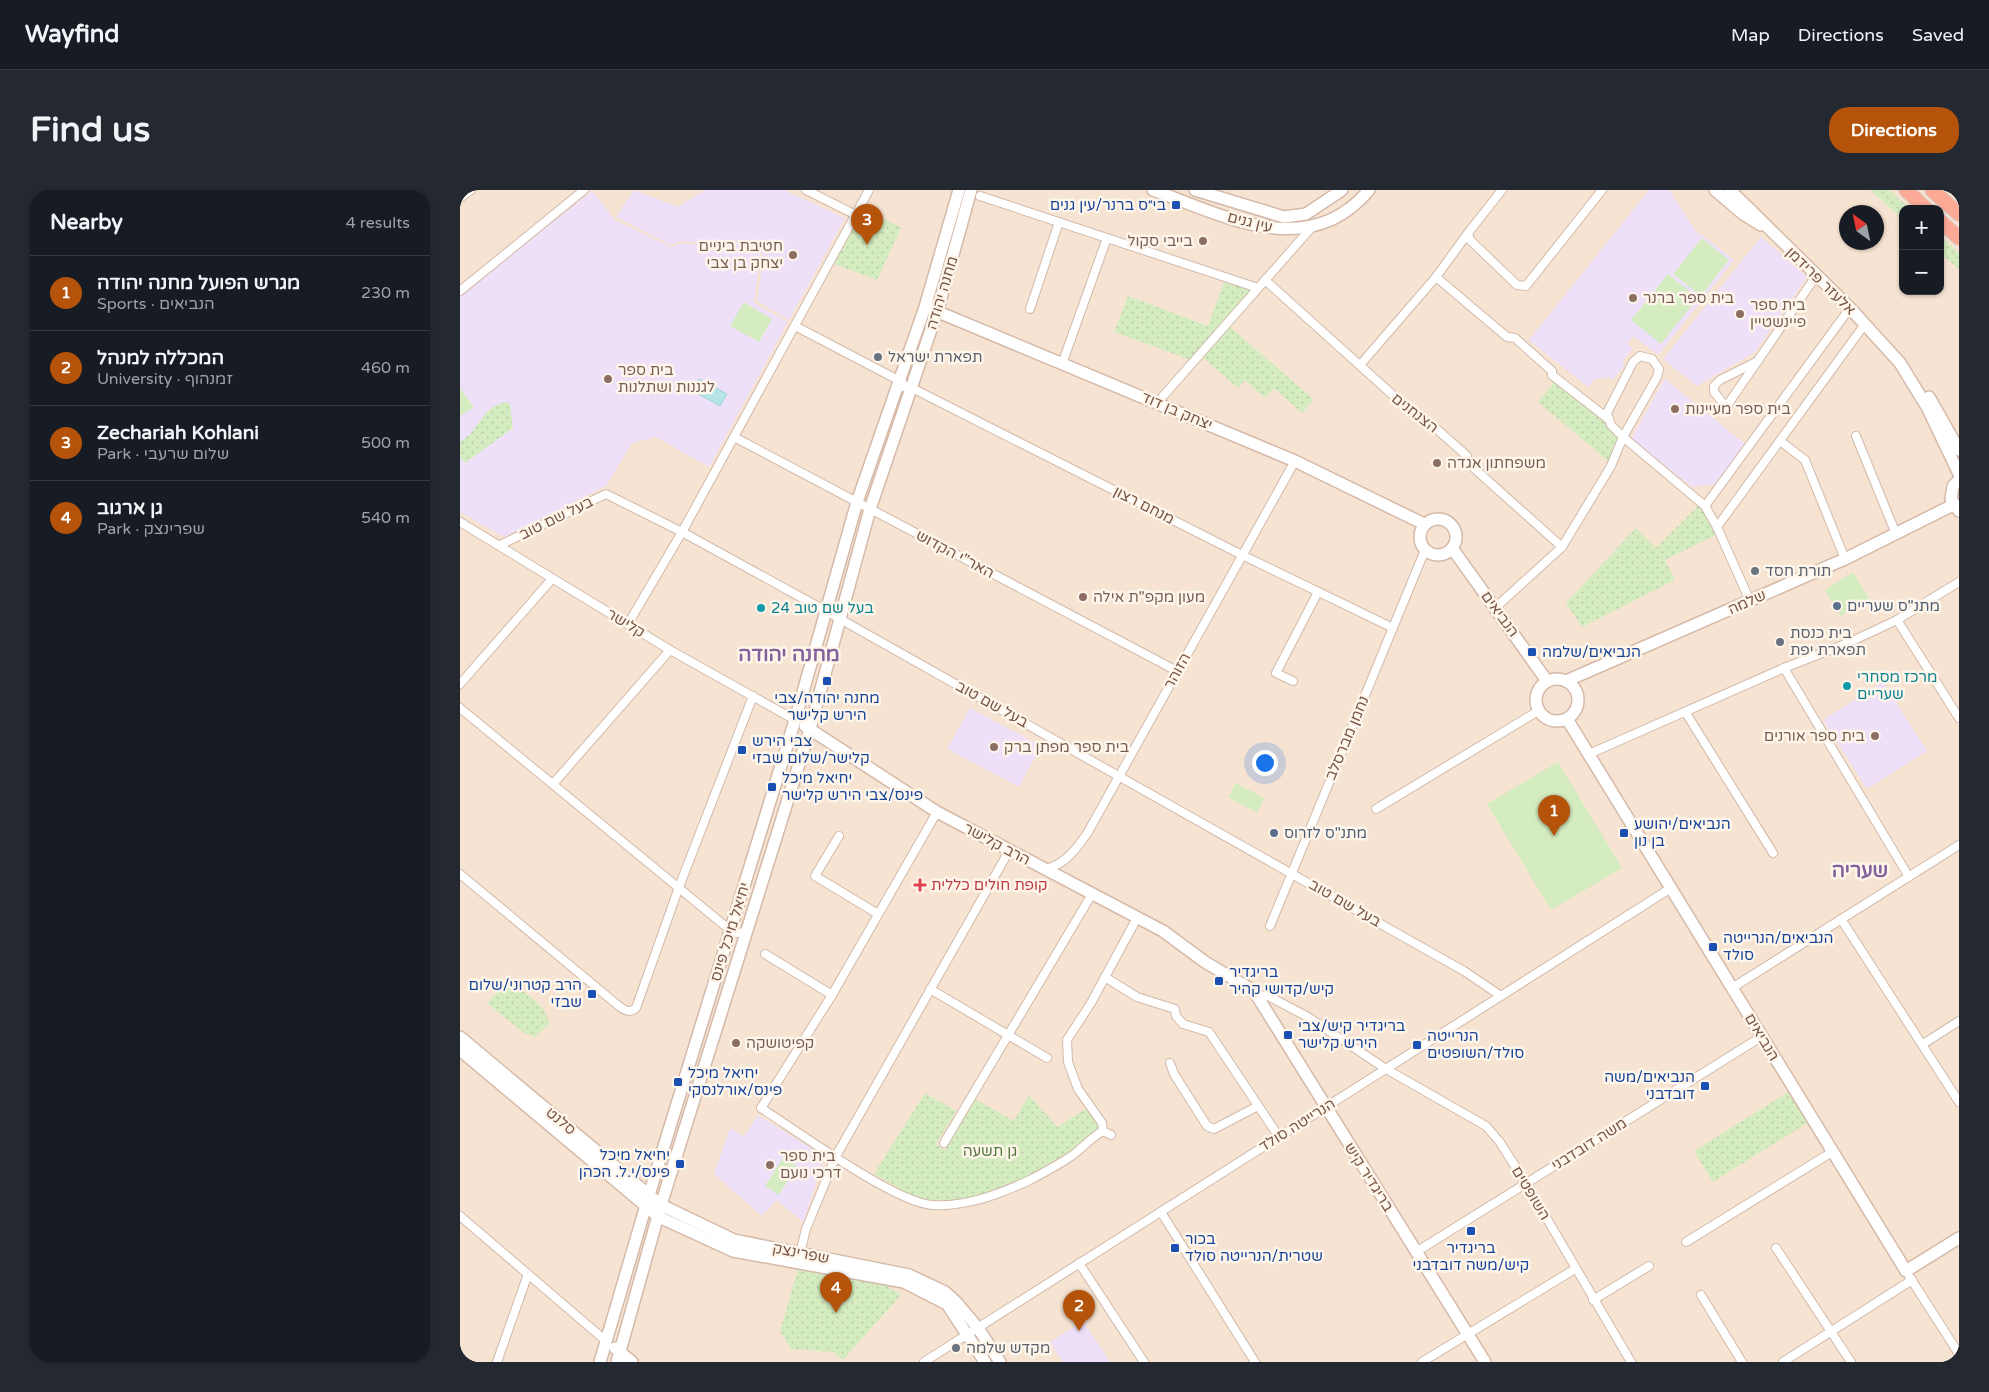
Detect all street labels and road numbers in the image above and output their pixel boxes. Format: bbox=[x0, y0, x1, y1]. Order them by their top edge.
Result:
street label: עין גנים bbox=[1226, 208, 1274, 236]
street label: אלעזר פרידמן bbox=[1782, 243, 1860, 319]
street label: מחנה יהודה bbox=[922, 254, 962, 332]
street label: יצחק בן דוד bbox=[1139, 388, 1215, 434]
street label: הצנחנים bbox=[1388, 389, 1442, 437]
street label: מנחם רצון bbox=[1111, 482, 1177, 528]
street label: בעל שם טוב bbox=[516, 492, 596, 544]
street label: האר"י הקדוש bbox=[913, 526, 997, 582]
street label: שלמה bbox=[1725, 586, 1769, 618]
street label: הנביאים bbox=[1477, 588, 1523, 640]
street label: קלישר bbox=[604, 605, 648, 641]
street label: הזוהר bbox=[1160, 650, 1194, 692]
street label: בעל שם טוב bbox=[953, 677, 1032, 731]
street label: נחמן מברסלב bbox=[1321, 693, 1373, 783]
street label: הרב קלישר bbox=[961, 819, 1033, 869]
street label: בעל שם טוב bbox=[1306, 875, 1385, 931]
street label: יחיאל מיכל פינס bbox=[706, 880, 754, 984]
street label: הנביאים bbox=[1741, 1010, 1783, 1064]
street label: הנרייטה סולד bbox=[1256, 1094, 1338, 1156]
street label: סלנט bbox=[542, 1103, 580, 1139]
street label: משה דובדבני bbox=[1548, 1114, 1630, 1174]
street label: בריגדיר קיש bbox=[1341, 1139, 1398, 1215]
street label: השופטים bbox=[1508, 1163, 1554, 1223]
street label: שפרינצק bbox=[771, 1239, 831, 1267]

